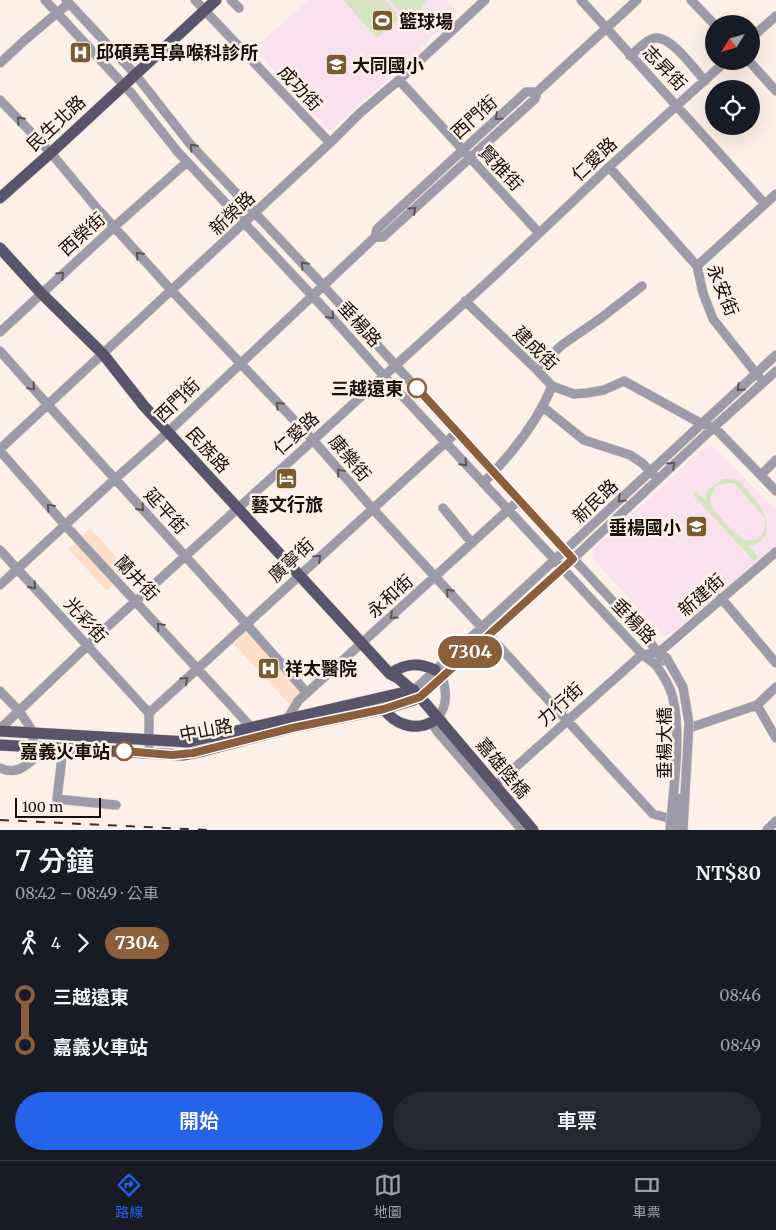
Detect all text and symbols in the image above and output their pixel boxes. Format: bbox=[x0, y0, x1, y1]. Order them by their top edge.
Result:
sports icon: 籃球場 bbox=[371, 9, 395, 33]
place label: 籃球場 bbox=[399, 10, 453, 33]
north arrow bbox=[705, 15, 760, 70]
map controls bbox=[705, 15, 760, 135]
hospital icon: 邱碩堯耳鼻喉科診所 bbox=[68, 40, 92, 64]
place label: 邱碩堯耳鼻喉科診所 bbox=[96, 41, 258, 64]
street label: 志昇街 bbox=[638, 41, 692, 95]
school or university icon: 大同國小 bbox=[324, 53, 348, 77]
place label: 大同國小 bbox=[352, 54, 424, 77]
street label: 成功街 bbox=[273, 60, 327, 116]
button: locate bbox=[705, 80, 760, 135]
street label: 民生北路 bbox=[22, 90, 90, 156]
street label: 西門街 bbox=[446, 90, 502, 144]
one-way arrow bbox=[495, 111, 504, 120]
one-way arrow bbox=[16, 117, 25, 126]
street label: 仁愛路 bbox=[566, 132, 622, 186]
street label: 賢雅街 bbox=[474, 140, 528, 196]
one-way arrow bbox=[189, 143, 198, 152]
street label: 新榮路 bbox=[204, 186, 260, 240]
street label: 西榮街 bbox=[54, 207, 110, 261]
one-way arrow bbox=[408, 207, 417, 216]
one-way arrow bbox=[136, 251, 145, 260]
one-way arrow bbox=[301, 261, 310, 270]
street label: 永安街 bbox=[702, 261, 744, 319]
one-way arrow bbox=[56, 272, 65, 281]
street label: 垂楊路 bbox=[333, 296, 387, 352]
one-way arrow bbox=[326, 311, 335, 320]
street label: 建成街 bbox=[509, 321, 563, 375]
street label: 西門街 bbox=[150, 373, 204, 427]
place label: 三越遠東 bbox=[331, 377, 403, 400]
marker: 三越遠東 bbox=[407, 378, 427, 398]
one-way arrow bbox=[26, 382, 35, 391]
one-way arrow bbox=[737, 383, 746, 392]
one-way arrow bbox=[276, 402, 285, 411]
street label: 仁愛路 bbox=[268, 406, 324, 460]
street label: 民族路 bbox=[181, 422, 235, 478]
street label: 康樂街 bbox=[324, 430, 376, 486]
one-way arrow bbox=[458, 457, 467, 466]
one-way arrow bbox=[667, 462, 676, 471]
hotel icon: 藝文行旅 bbox=[275, 467, 299, 491]
one-way arrow bbox=[337, 468, 346, 477]
street label: 新民路 bbox=[567, 474, 623, 528]
street label: 延平街 bbox=[139, 483, 193, 539]
place label: 藝文行旅 bbox=[251, 493, 323, 516]
one-way arrow bbox=[618, 493, 627, 502]
one-way arrow bbox=[136, 502, 145, 511]
one-way arrow bbox=[46, 503, 55, 512]
school or university icon: 垂楊國小 bbox=[685, 515, 709, 539]
place label: 垂楊國小 bbox=[609, 516, 681, 539]
street label: 廣寧街 bbox=[263, 533, 319, 587]
street label: 蘭井街 bbox=[110, 550, 164, 606]
one-way arrow bbox=[312, 555, 321, 564]
street label: 永和街 bbox=[362, 569, 418, 623]
street label: 新建街 bbox=[673, 569, 729, 621]
one-way arrow bbox=[27, 580, 36, 589]
one-way arrow bbox=[446, 588, 455, 597]
street label: 光彩街 bbox=[59, 592, 113, 648]
street label: 垂楊路 bbox=[607, 594, 661, 648]
one-way arrow bbox=[389, 610, 398, 619]
one-way arrow bbox=[156, 623, 165, 632]
line badge: 7304 bbox=[435, 636, 505, 668]
text: 7304 bbox=[448, 640, 492, 663]
hospital icon: 祥太醫院 bbox=[257, 656, 281, 680]
place label: 祥太醫院 bbox=[285, 657, 357, 680]
one-way arrow bbox=[180, 677, 189, 686]
street label: 力行街 bbox=[532, 677, 588, 731]
street label: 垂楊大橋 bbox=[653, 707, 676, 779]
street label: 中山路 bbox=[177, 714, 235, 746]
street label: 嘉雄陸橋 bbox=[471, 733, 535, 803]
place label: 嘉義火車站 bbox=[20, 740, 110, 763]
marker: 嘉義火車站 bbox=[114, 741, 134, 761]
scale bar bbox=[15, 795, 101, 818]
text: 100 m bbox=[22, 798, 63, 816]
text: 7 分鐘 bbox=[15, 843, 94, 879]
text: NT$80 bbox=[696, 861, 761, 885]
text: 08:42 – 08:49 · 公車 bbox=[15, 883, 159, 903]
icon: walk bbox=[15, 929, 43, 957]
icon: forward bbox=[69, 929, 97, 957]
text: 7304 bbox=[115, 931, 159, 954]
text: 4 bbox=[51, 933, 61, 953]
text: 三越遠東 bbox=[53, 985, 129, 1009]
text: 08:46 bbox=[719, 985, 761, 1005]
text: 嘉義火車站 bbox=[53, 1035, 148, 1059]
text: 08:49 bbox=[720, 1035, 761, 1055]
button: 開始 bbox=[15, 1092, 383, 1150]
button: 車票 bbox=[393, 1092, 761, 1150]
tab: 路線 bbox=[115, 1171, 143, 1221]
tab: 地圖 bbox=[374, 1171, 402, 1221]
tab: 車票 bbox=[633, 1171, 661, 1221]

